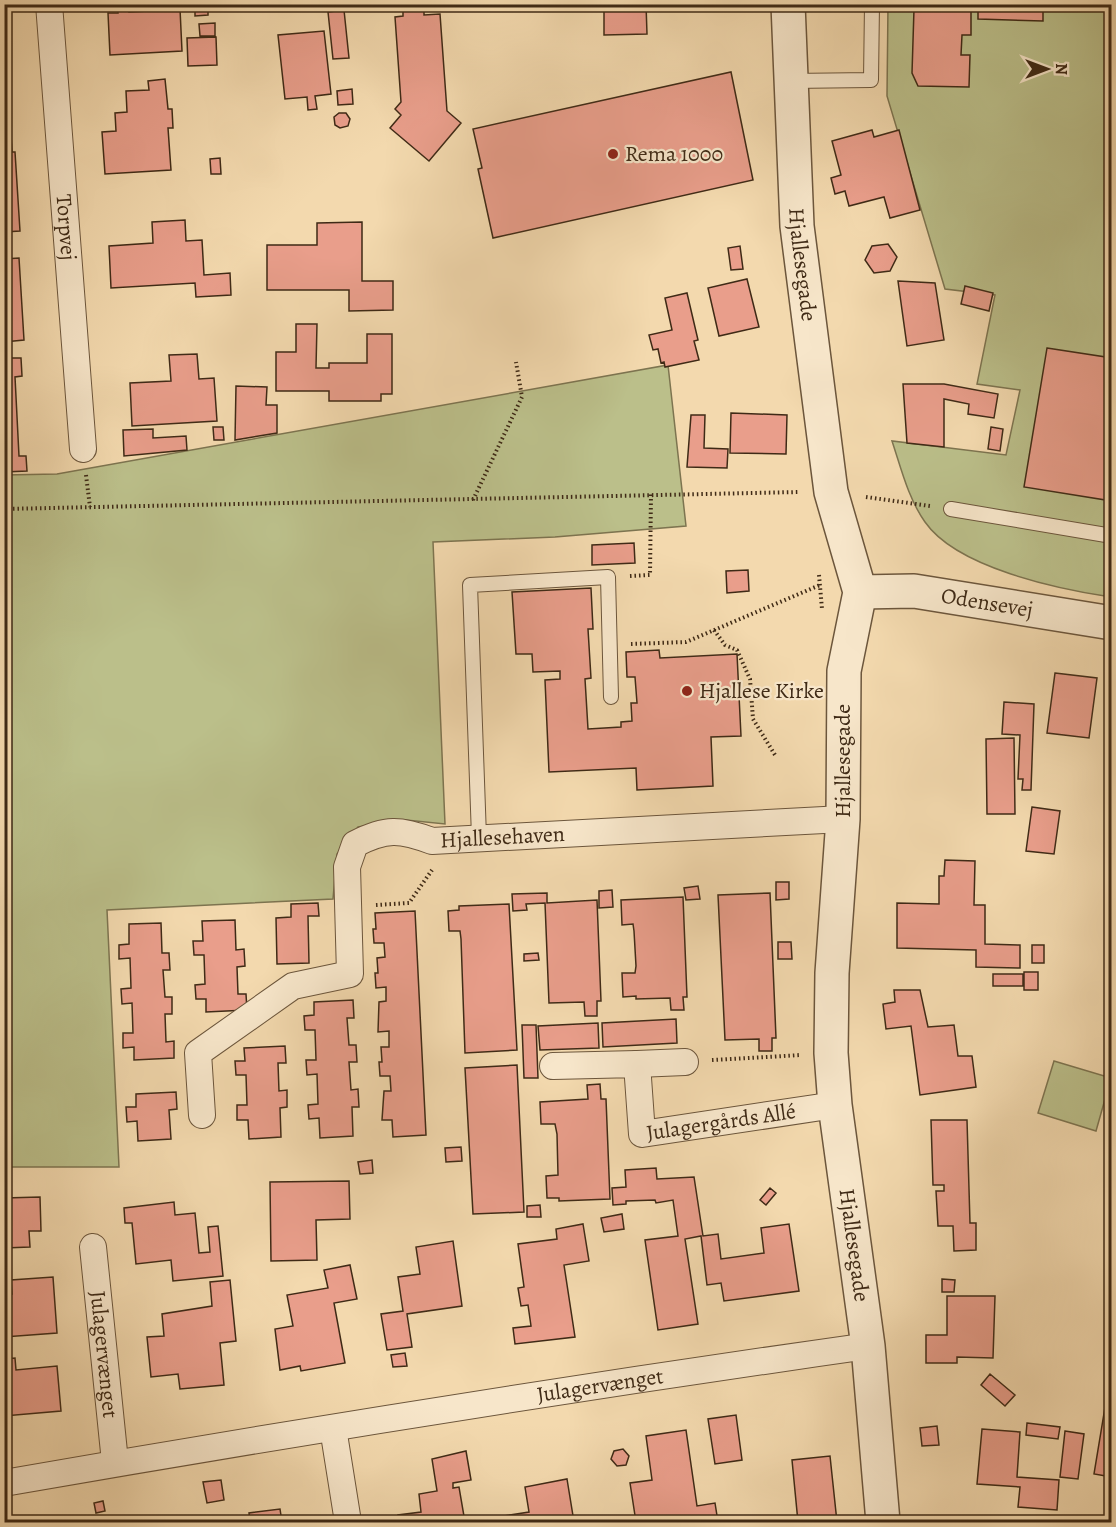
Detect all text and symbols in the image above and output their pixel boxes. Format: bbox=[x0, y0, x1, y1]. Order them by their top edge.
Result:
north arrow bbox=[1017, 39, 1077, 99]
text: N bbox=[1050, 63, 1072, 75]
place label: Rema 1000 bbox=[625, 139, 723, 169]
marker: Rema 1000 bbox=[606, 147, 620, 161]
street label: Torpvej bbox=[49, 193, 84, 261]
street label: Hjallesegade bbox=[781, 207, 824, 323]
street label: Odensevej bbox=[939, 581, 1035, 625]
place label: Hjallese Kirke bbox=[699, 676, 824, 706]
marker: Hjallese Kirke bbox=[680, 684, 694, 698]
street label: Hjallesegade bbox=[828, 704, 858, 818]
street label: Hjallesehaven bbox=[439, 819, 565, 856]
street label: Julagergårds Allé bbox=[644, 1096, 798, 1148]
street label: Hjallesegade bbox=[832, 1186, 877, 1304]
street label: Julagervænget bbox=[83, 1289, 125, 1420]
street label: Julagervænget bbox=[535, 1361, 665, 1410]

